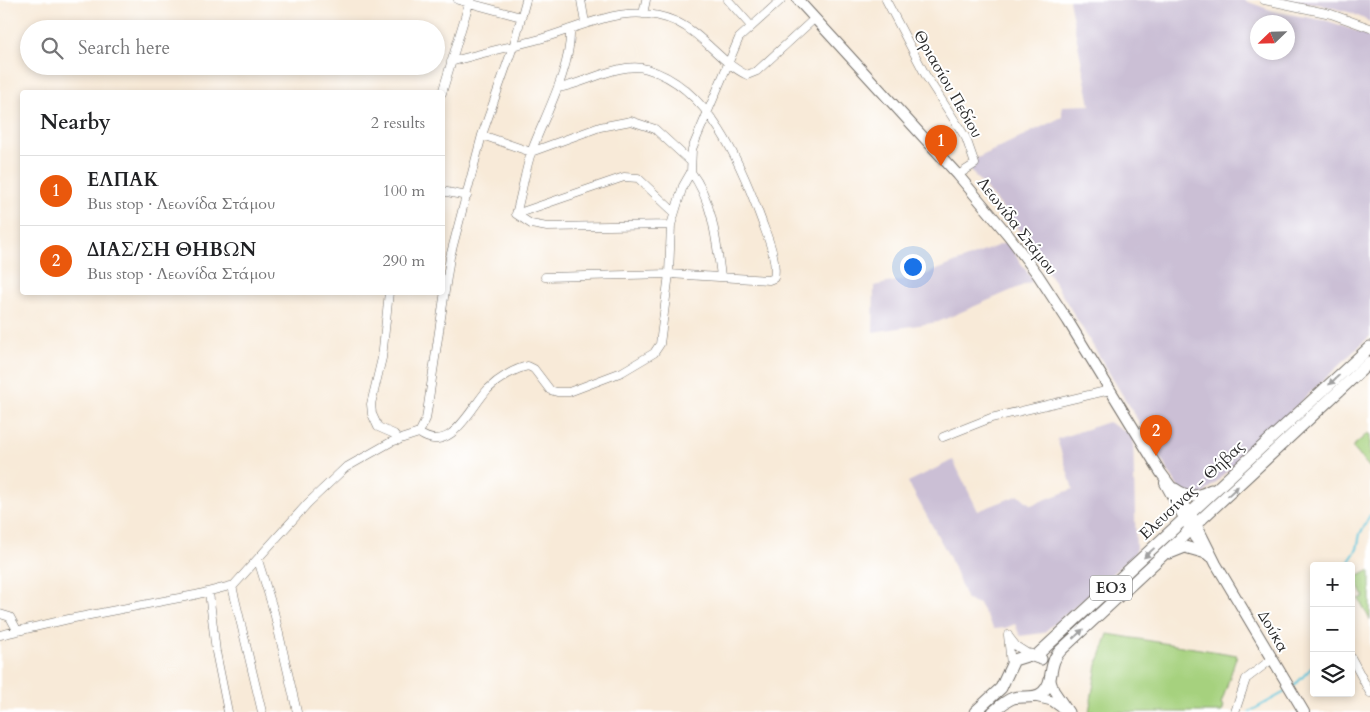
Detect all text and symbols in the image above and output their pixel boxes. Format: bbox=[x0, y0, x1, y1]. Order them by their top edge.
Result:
north arrow bbox=[1250, 15, 1295, 60]
search box bbox=[20, 20, 445, 75]
street label: Θριασίου Πεδίου bbox=[908, 26, 988, 142]
icon: search bbox=[38, 34, 66, 62]
text: Search here bbox=[78, 35, 170, 61]
text: Nearby bbox=[40, 108, 111, 137]
text: 2 results bbox=[371, 112, 425, 134]
pin: 1 bbox=[925, 125, 957, 166]
text: ΕΛΠΑΚ bbox=[87, 167, 159, 193]
street label: Λεωνίδα Στάμου bbox=[972, 172, 1062, 280]
text: 1 bbox=[52, 180, 60, 202]
text: 100 m bbox=[383, 180, 425, 202]
text: Bus stop · Λεωνίδα Στάμου bbox=[87, 193, 275, 215]
text: ΔΙΑΣ/ΣΗ ΘΗΒΩΝ bbox=[87, 237, 256, 263]
text: 2 bbox=[52, 250, 60, 272]
text: 290 m bbox=[383, 250, 425, 272]
your location bbox=[900, 254, 926, 280]
text: Bus stop · Λεωνίδα Στάμου bbox=[87, 263, 275, 285]
one-way arrow bbox=[1329, 374, 1341, 386]
pin: 2 bbox=[1140, 415, 1172, 456]
street label: Ελευσίνας - Θήβας bbox=[1135, 435, 1249, 545]
one-way arrow bbox=[1226, 485, 1238, 497]
one-way arrow bbox=[1143, 547, 1155, 559]
map controls bbox=[1310, 562, 1355, 697]
button: + bbox=[1310, 562, 1355, 607]
road number: ΕΟ3 bbox=[1090, 576, 1132, 600]
street label: Δούκα bbox=[1252, 606, 1294, 656]
button: − bbox=[1310, 607, 1355, 652]
one-way arrow bbox=[1071, 629, 1084, 640]
button: layers bbox=[1310, 652, 1355, 697]

